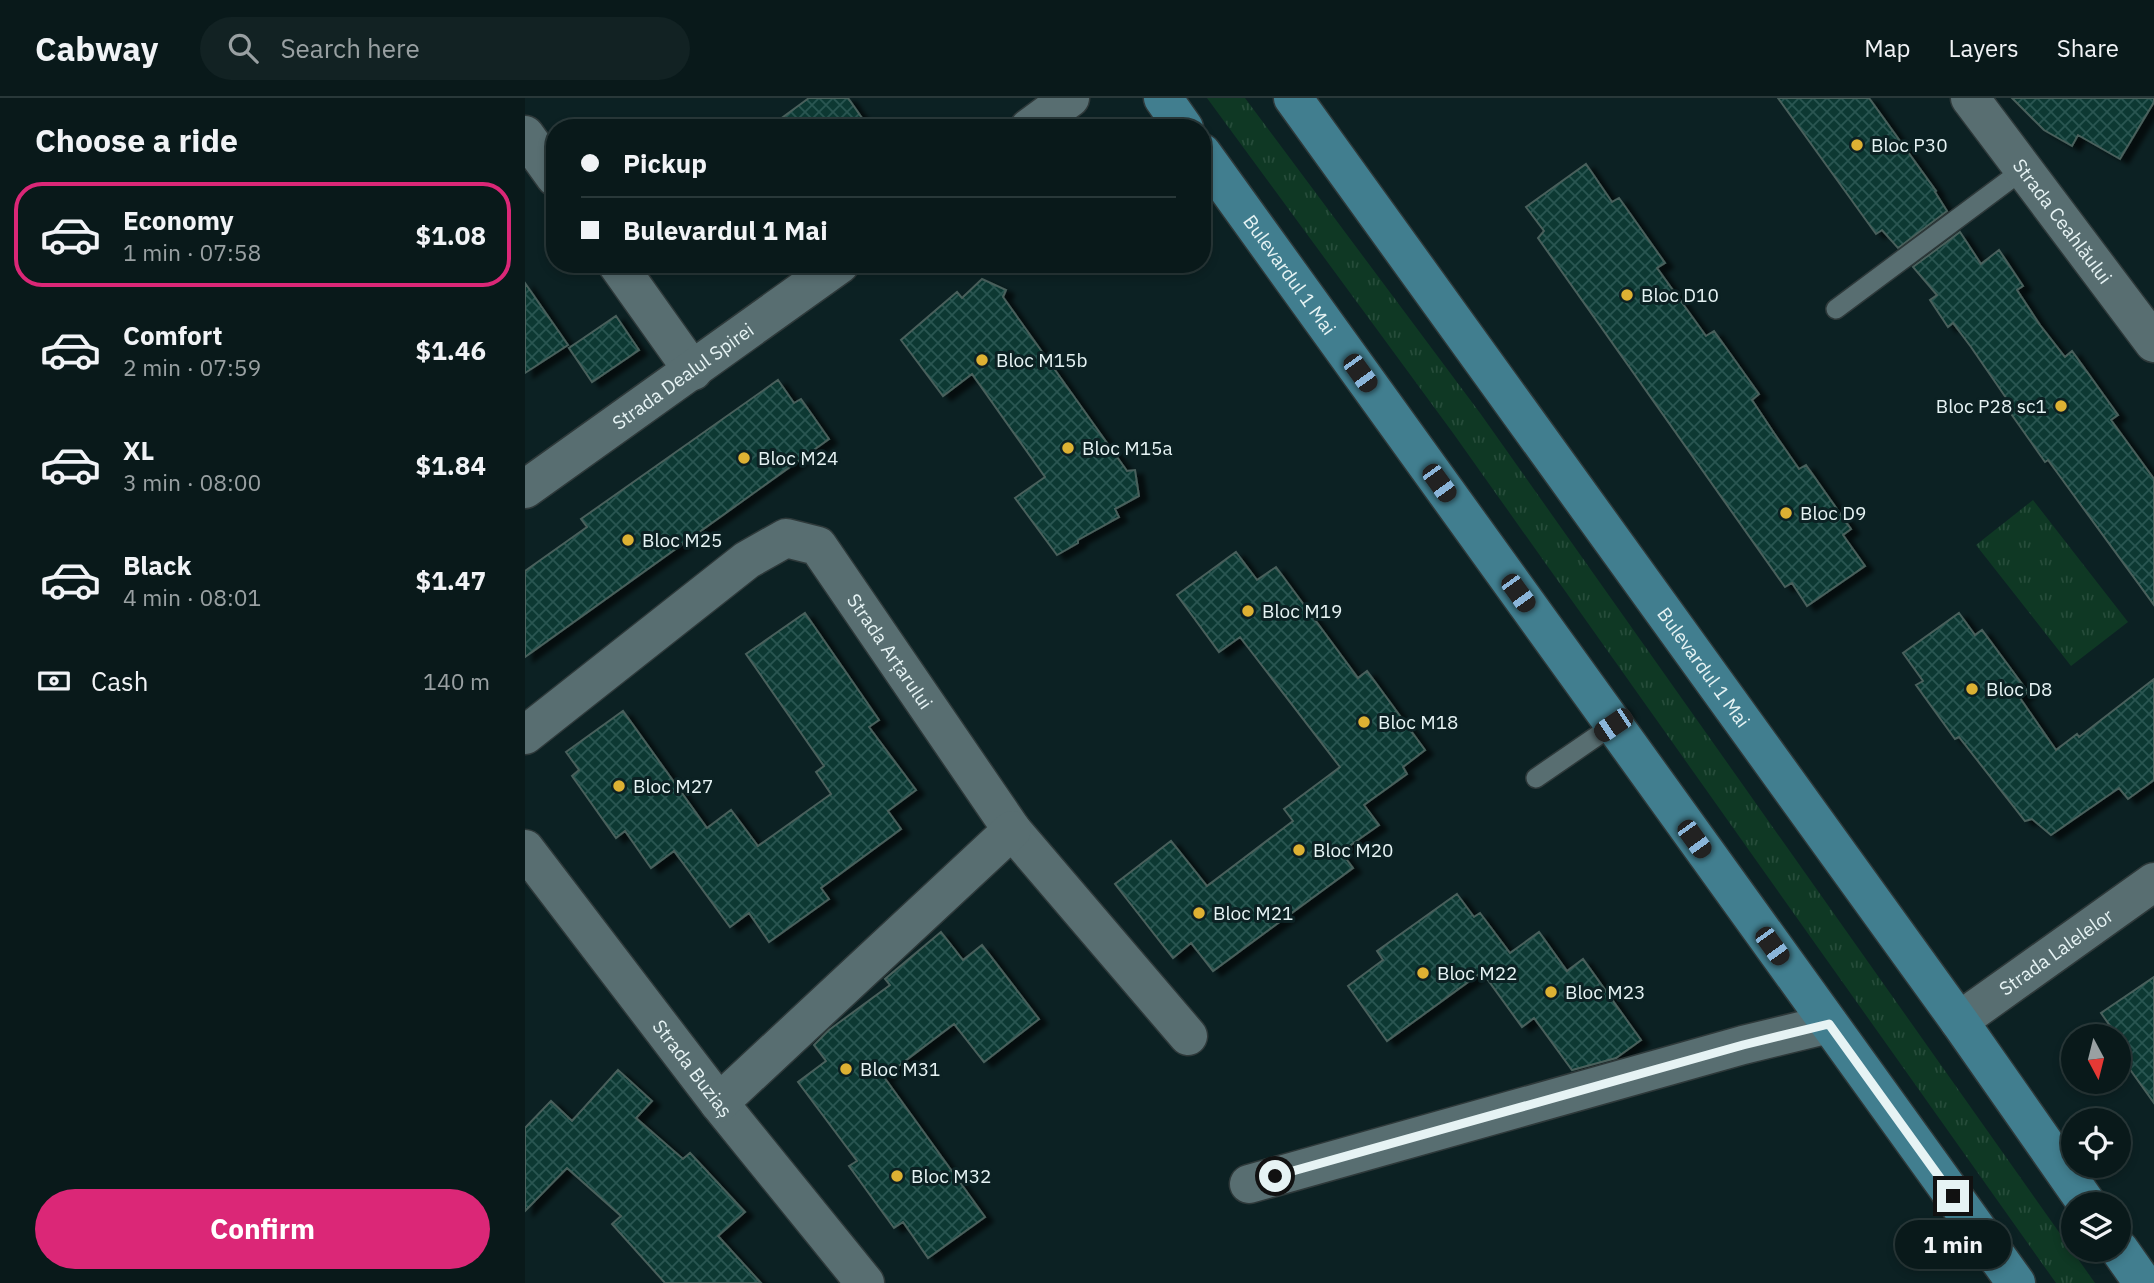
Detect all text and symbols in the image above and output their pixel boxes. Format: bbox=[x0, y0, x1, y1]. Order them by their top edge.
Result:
search box bbox=[200, 17, 690, 80]
text: Cabway bbox=[35, 27, 158, 70]
icon: search bbox=[224, 29, 262, 67]
text: Search here bbox=[280, 31, 420, 65]
text: Map bbox=[1864, 32, 1911, 64]
text: Layers bbox=[1949, 32, 2019, 64]
text: Share bbox=[2057, 32, 2119, 64]
text: Choose a ride bbox=[35, 119, 238, 161]
place label: Bloc P30 bbox=[1871, 133, 1948, 157]
marker: Bloc P30 bbox=[1849, 137, 1865, 153]
text: Pickup bbox=[623, 146, 707, 180]
street label: Strada Ceahlăului bbox=[2008, 154, 2117, 289]
icon: car bbox=[39, 203, 102, 266]
text: Economy bbox=[123, 203, 234, 237]
street label: Bulevardul 1 Mai bbox=[1238, 210, 1341, 340]
text: Bulevardul 1 Mai bbox=[623, 213, 828, 247]
text: $1.08 bbox=[416, 218, 486, 252]
text: 1 min · 07:58 bbox=[123, 237, 261, 267]
place label: Bloc D10 bbox=[1641, 283, 1719, 307]
marker: Bloc D10 bbox=[1619, 287, 1635, 303]
icon: car bbox=[39, 318, 102, 381]
text: Comfort bbox=[123, 318, 222, 352]
street label: Strada Dealul Spirei bbox=[607, 318, 758, 435]
text: $1.46 bbox=[416, 333, 486, 367]
place label: Bloc M15b bbox=[996, 348, 1088, 372]
car bbox=[1340, 350, 1381, 396]
text: 2 min · 07:59 bbox=[123, 352, 261, 382]
marker: Bloc M15b bbox=[974, 352, 990, 368]
place label: Bloc P28 sc1 bbox=[1936, 394, 2047, 418]
marker: Bloc P28 sc1 bbox=[2053, 398, 2069, 414]
icon: car bbox=[39, 433, 102, 496]
text: XL bbox=[123, 433, 154, 467]
place label: Bloc M15a bbox=[1082, 436, 1173, 460]
marker: Bloc M15a bbox=[1060, 440, 1076, 456]
place label: Bloc M24 bbox=[758, 446, 838, 470]
text: $1.84 bbox=[416, 448, 486, 482]
marker: Bloc M24 bbox=[736, 450, 752, 466]
car bbox=[1419, 460, 1460, 506]
text: 3 min · 08:00 bbox=[123, 467, 261, 497]
place label: Bloc D9 bbox=[1800, 501, 1866, 525]
marker: Bloc D9 bbox=[1778, 505, 1794, 521]
place label: Bloc M25 bbox=[642, 528, 722, 552]
marker: Bloc M25 bbox=[620, 532, 636, 548]
icon: car bbox=[39, 548, 102, 611]
text: Black bbox=[123, 548, 191, 582]
text: $1.47 bbox=[416, 563, 486, 597]
car bbox=[1498, 570, 1539, 616]
text: 4 min · 08:01 bbox=[123, 582, 261, 612]
street label: Strada Arțarului bbox=[842, 589, 938, 714]
place label: Bloc M19 bbox=[1262, 599, 1342, 623]
street label: Bulevardul 1 Mai bbox=[1652, 602, 1755, 732]
marker: Bloc M19 bbox=[1240, 603, 1256, 619]
icon: cash bbox=[35, 662, 73, 700]
text: Cash bbox=[91, 664, 148, 698]
text: 140 m bbox=[423, 666, 490, 696]
place label: Bloc D8 bbox=[1986, 677, 2052, 701]
marker: Bloc D8 bbox=[1964, 681, 1980, 697]
car bbox=[1590, 705, 1637, 745]
place label: Bloc M18 bbox=[1378, 710, 1458, 734]
marker: Bloc M18 bbox=[1356, 714, 1372, 730]
place label: Bloc M27 bbox=[633, 774, 713, 798]
marker: Bloc M27 bbox=[611, 778, 627, 794]
car bbox=[1674, 816, 1715, 862]
place label: Bloc M20 bbox=[1313, 838, 1393, 862]
marker: Bloc M20 bbox=[1291, 842, 1307, 858]
place label: Bloc M21 bbox=[1213, 901, 1293, 925]
street label: Strada Lalelelor bbox=[1994, 903, 2117, 1001]
marker: Bloc M21 bbox=[1191, 905, 1207, 921]
car bbox=[1752, 923, 1793, 969]
place label: Bloc M22 bbox=[1437, 961, 1517, 985]
marker: Bloc M22 bbox=[1415, 965, 1431, 981]
place label: Bloc M23 bbox=[1565, 980, 1645, 1004]
marker: Bloc M23 bbox=[1543, 984, 1559, 1000]
street label: Strada Buziaș bbox=[648, 1015, 738, 1122]
north arrow bbox=[2061, 1024, 2131, 1094]
map controls bbox=[2061, 1024, 2131, 1262]
place label: Bloc M31 bbox=[860, 1057, 940, 1081]
marker: Bloc M31 bbox=[838, 1061, 854, 1077]
button: locate bbox=[2061, 1108, 2131, 1178]
route start bbox=[1259, 1160, 1291, 1192]
place label: Bloc M32 bbox=[911, 1164, 991, 1188]
marker: Bloc M32 bbox=[889, 1168, 905, 1184]
route end bbox=[1937, 1180, 1969, 1212]
button: Confirm bbox=[35, 1189, 490, 1269]
button: layers bbox=[2061, 1192, 2131, 1262]
callout: 1 min bbox=[1895, 1220, 2011, 1270]
text: 1 min bbox=[1923, 1229, 1983, 1259]

